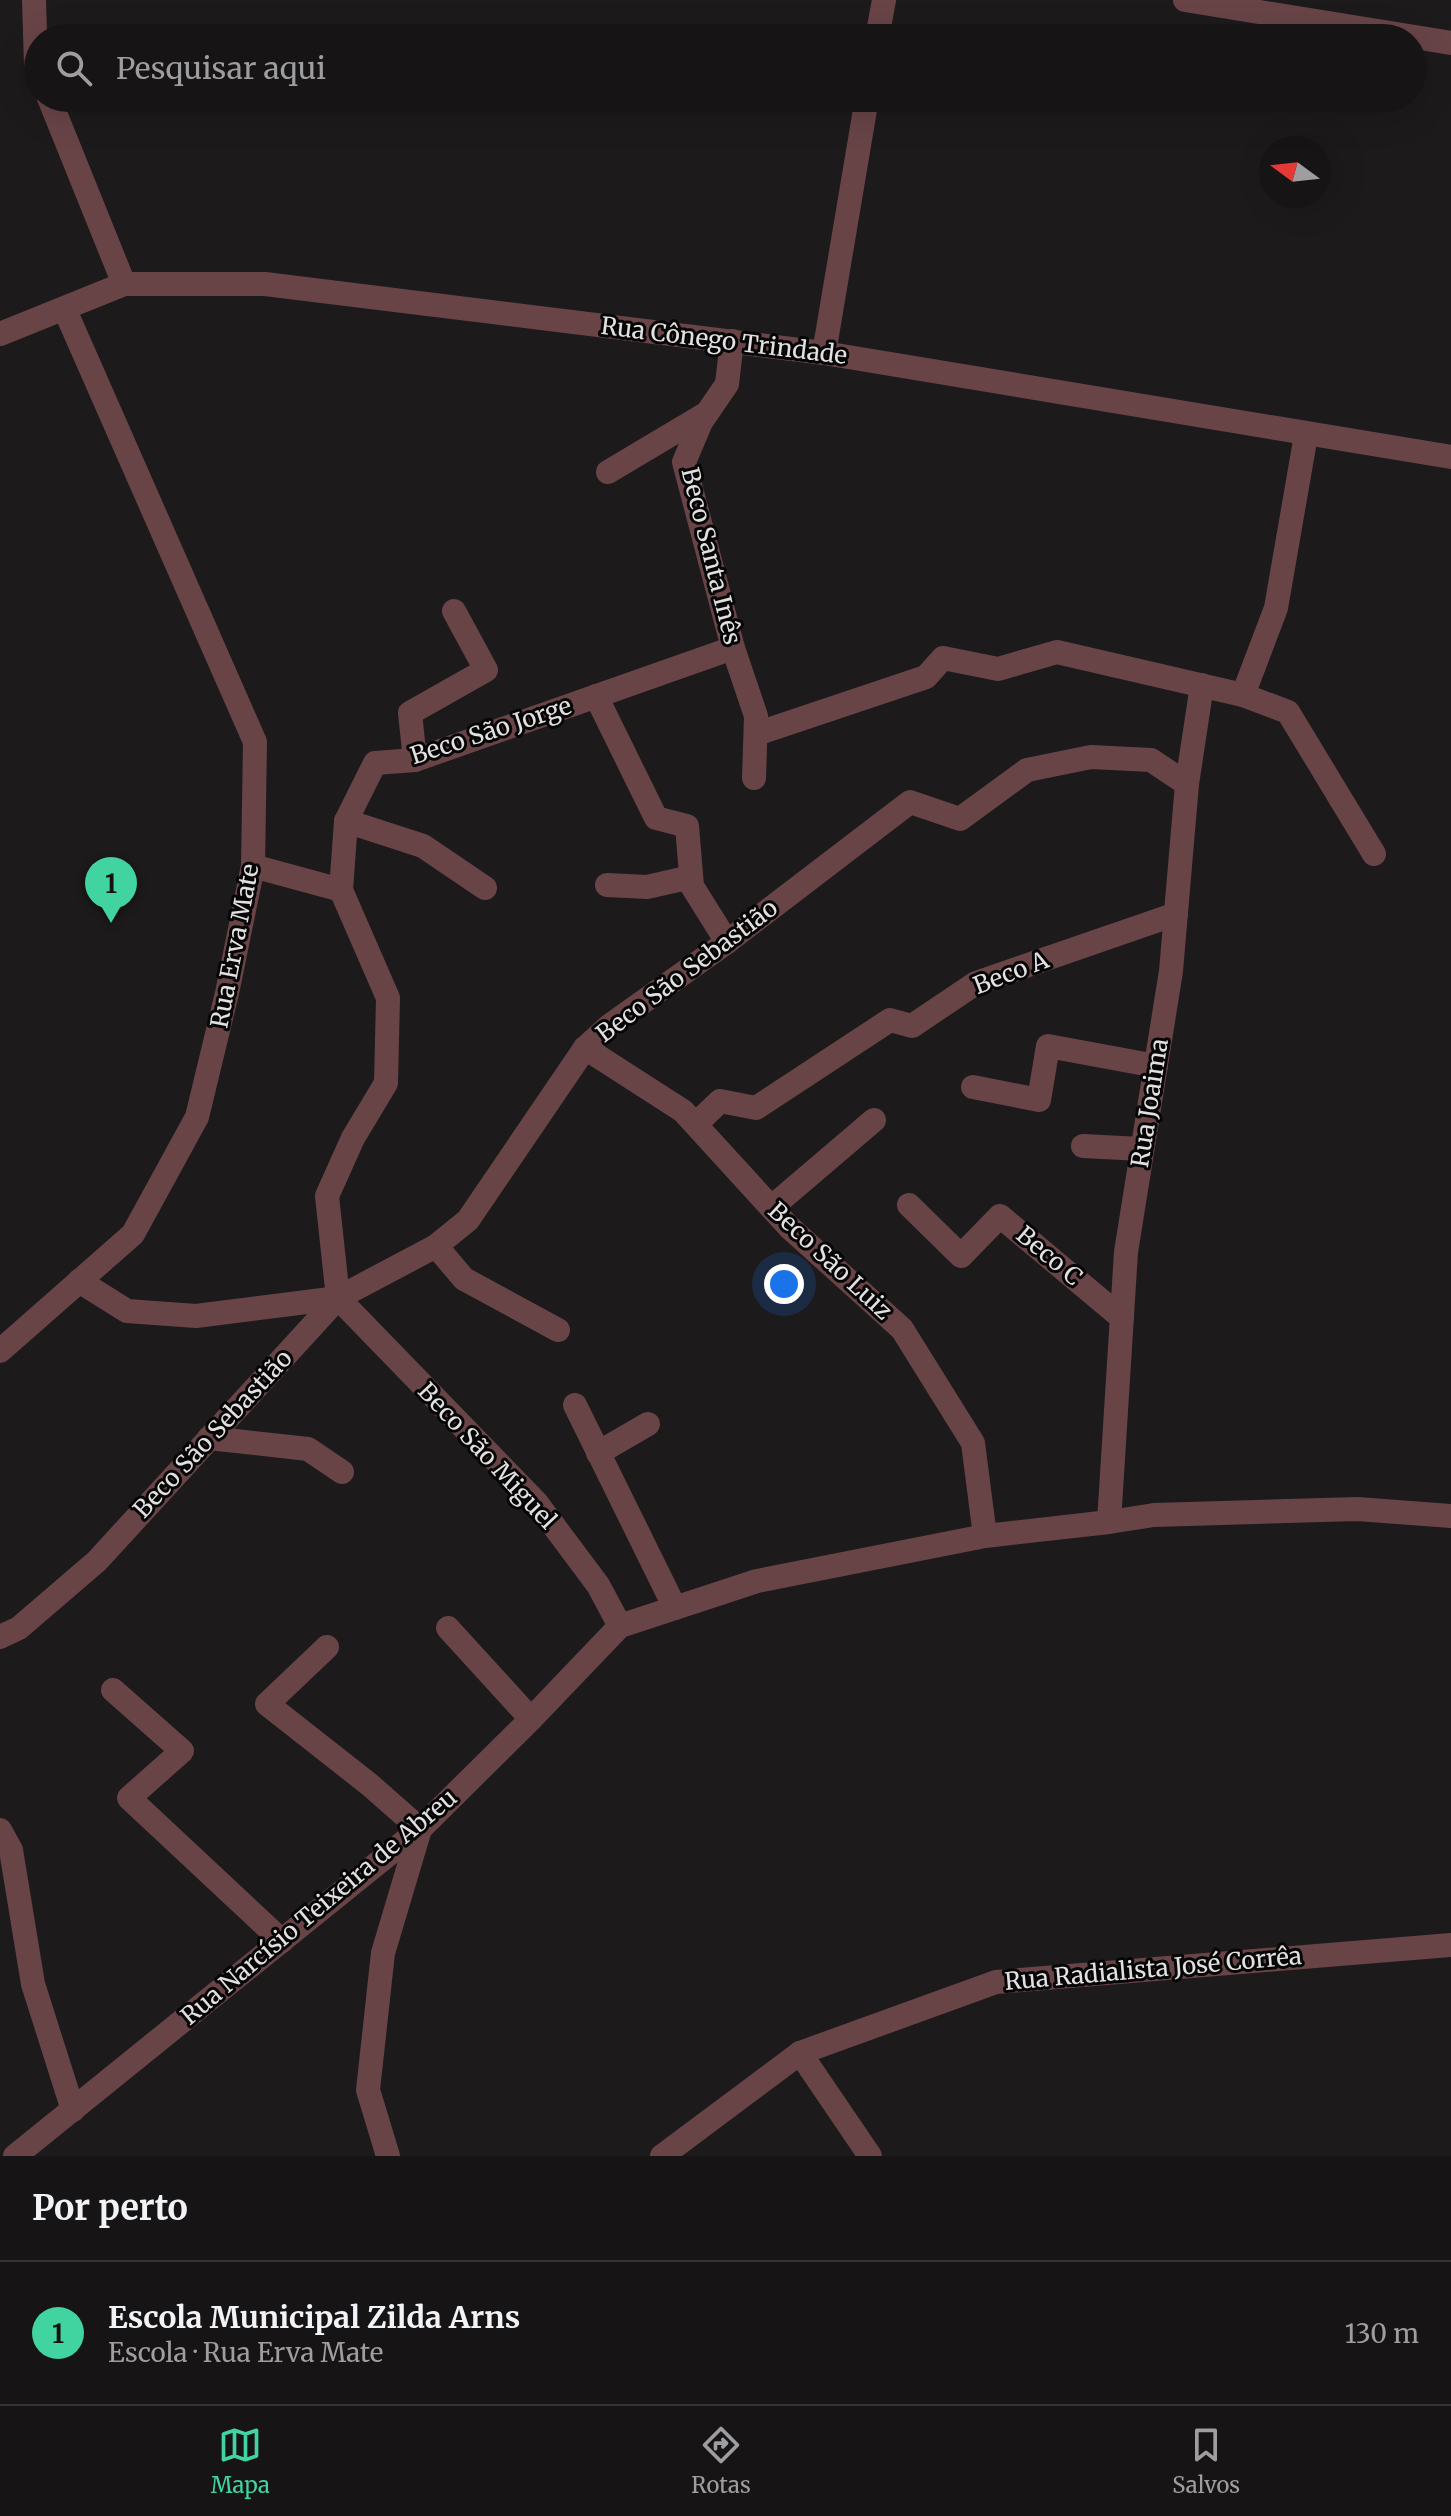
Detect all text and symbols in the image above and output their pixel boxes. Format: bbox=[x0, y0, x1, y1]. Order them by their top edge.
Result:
search box bbox=[24, 24, 1427, 112]
icon: search bbox=[52, 46, 96, 90]
text: Pesquisar aqui bbox=[116, 49, 326, 87]
north arrow bbox=[1259, 136, 1331, 208]
street label: Rua Cônego Trindade bbox=[599, 310, 849, 371]
street label: Beco Santa Inês bbox=[675, 464, 748, 648]
street label: Beco São Jorge bbox=[406, 690, 575, 771]
pin: 1 bbox=[85, 857, 137, 923]
street label: Rua Erva Mate bbox=[203, 861, 266, 1031]
street label: Beco São Sebastião bbox=[590, 892, 784, 1049]
street label: Beco A bbox=[969, 944, 1054, 1001]
street label: Rua Joaima bbox=[1124, 1036, 1175, 1170]
street label: Beco São Luiz bbox=[762, 1195, 899, 1326]
street label: Beco C bbox=[1010, 1219, 1089, 1292]
your location bbox=[764, 1264, 804, 1304]
street label: Beco São Sebastião bbox=[127, 1343, 299, 1524]
street label: Beco São Miguel bbox=[411, 1376, 563, 1535]
street label: Rua Narcísio Teixeira de Abreu bbox=[174, 1782, 463, 2031]
street label: Rua Radialista José Corrêa bbox=[1003, 1940, 1303, 1997]
text: Por perto bbox=[32, 2187, 188, 2229]
text: Escola Municipal Zilda Arns bbox=[108, 2298, 520, 2336]
text: 1 bbox=[52, 2317, 64, 2350]
text: 130 m bbox=[1345, 2317, 1419, 2350]
text: Escola · Rua Erva Mate bbox=[108, 2336, 383, 2369]
tab: Mapa bbox=[211, 2423, 270, 2499]
tab: Rotas bbox=[691, 2423, 751, 2499]
tab: Salvos bbox=[1172, 2423, 1240, 2499]

